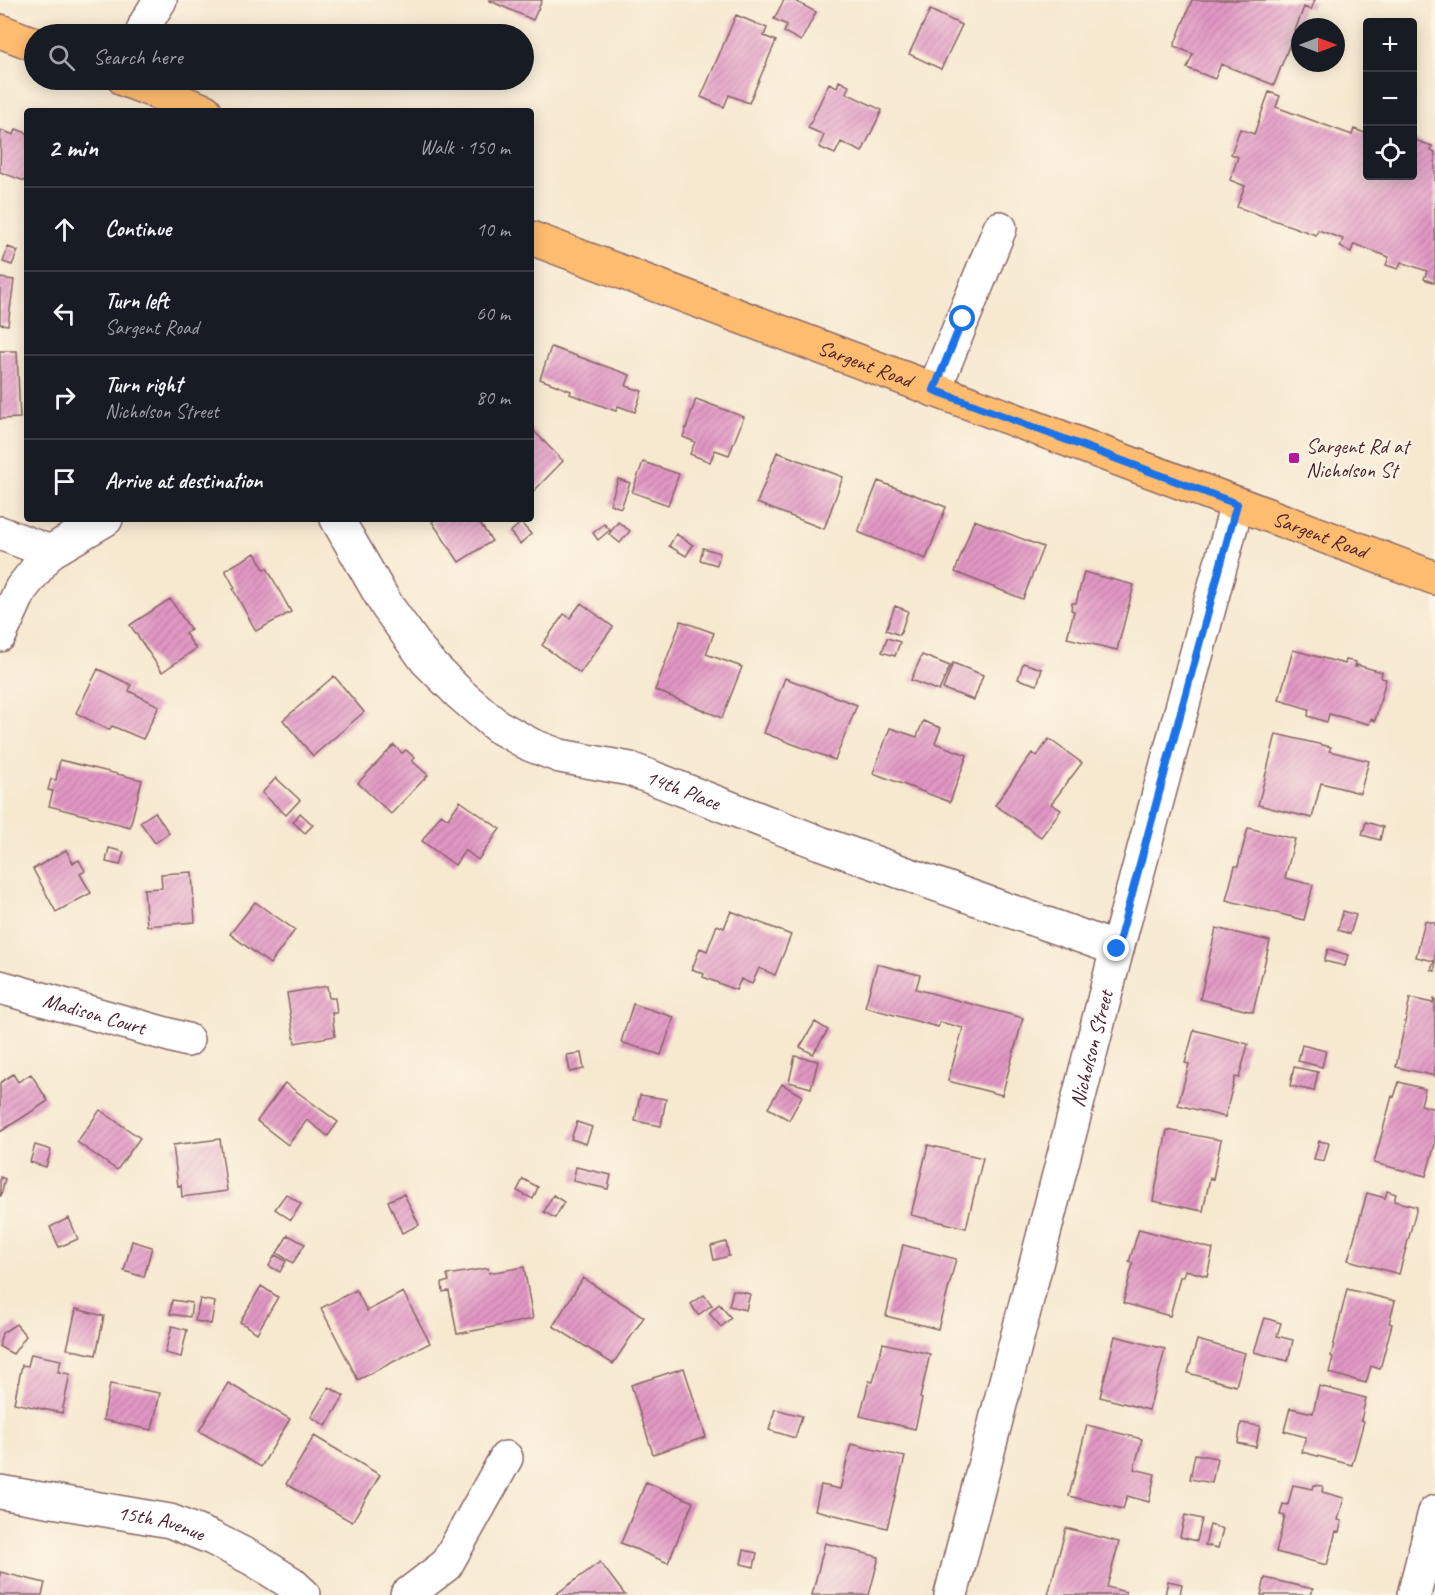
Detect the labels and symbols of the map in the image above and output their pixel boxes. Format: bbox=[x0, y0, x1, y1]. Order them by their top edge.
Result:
north arrow bbox=[1291, 18, 1345, 72]
route start bbox=[949, 305, 975, 331]
street label: Sargent Road bbox=[814, 334, 919, 394]
place label: Sargent Rd at Nicholson St bbox=[1306, 433, 1412, 483]
marker: Sargent Rd at Nicholson St bbox=[1287, 451, 1301, 465]
street label: Sargent Road bbox=[1269, 505, 1374, 566]
street label: 14th Place bbox=[642, 764, 725, 816]
route end bbox=[1103, 935, 1129, 961]
street label: Nicholson Street bbox=[1064, 986, 1119, 1110]
street label: Madison Court bbox=[40, 987, 150, 1041]
street label: 15th Avenue bbox=[116, 1499, 209, 1547]

